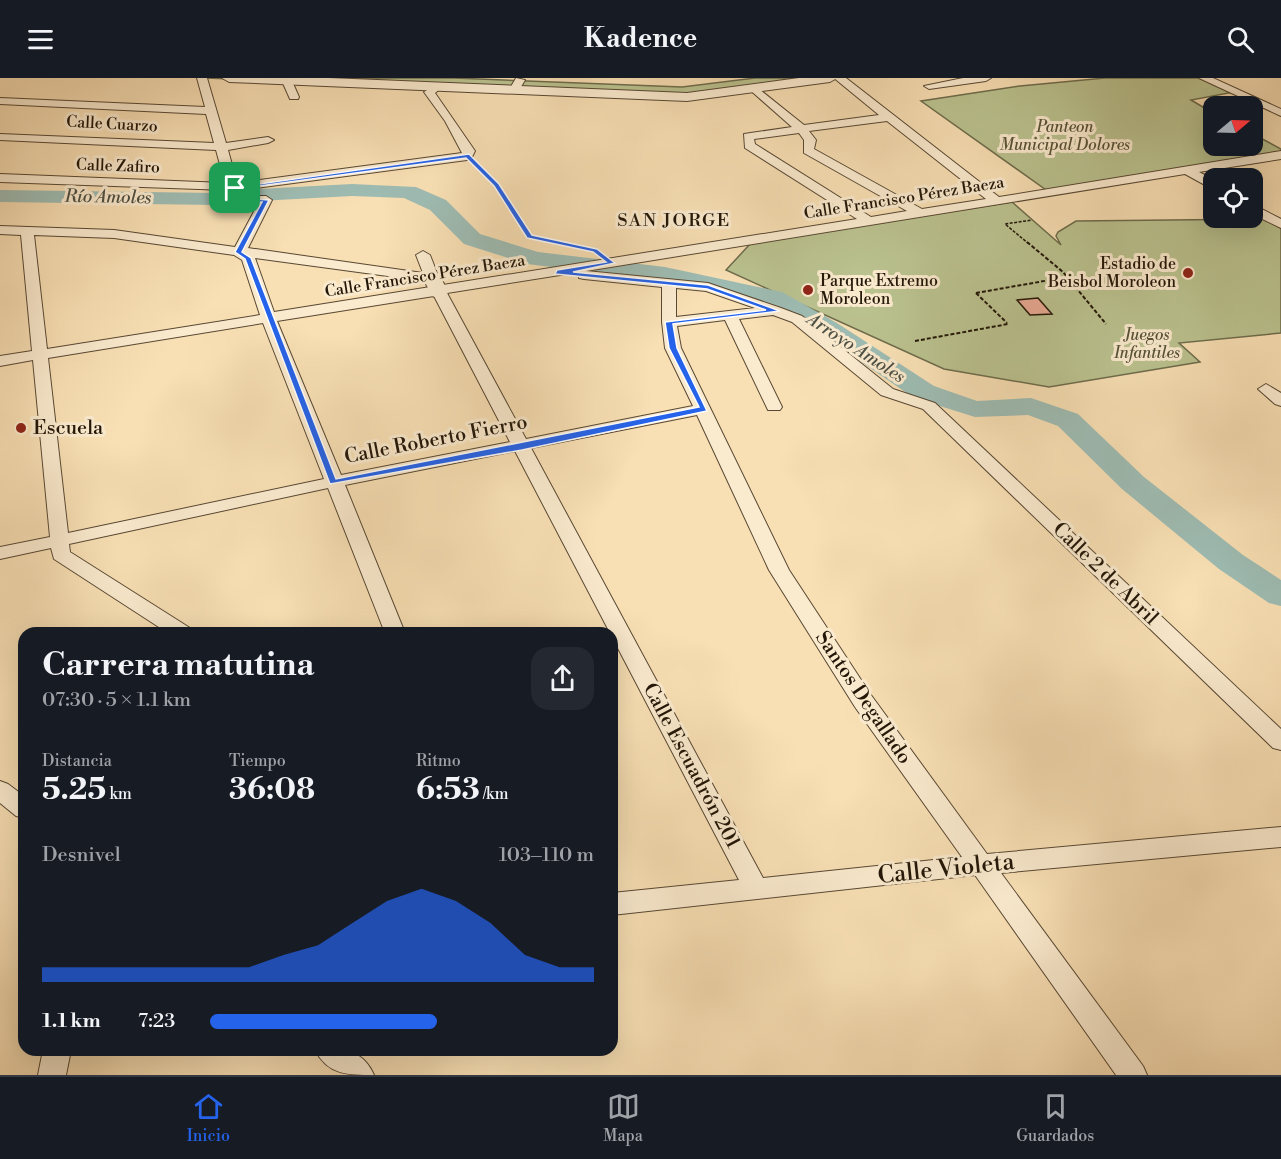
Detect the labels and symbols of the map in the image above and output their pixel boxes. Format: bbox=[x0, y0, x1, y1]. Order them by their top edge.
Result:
north arrow bbox=[1203, 96, 1263, 156]
street label: Calle Cuarzo bbox=[66, 112, 158, 136]
park label: Panteon Municipal Dolores bbox=[1000, 117, 1130, 155]
street label: Calle Zafiro bbox=[76, 155, 160, 177]
pin bbox=[209, 162, 260, 213]
street label: Calle Francisco Pérez Baeza bbox=[802, 172, 1006, 224]
water label: Río Amoles bbox=[63, 185, 152, 209]
district label: SAN JORGE bbox=[617, 209, 731, 232]
street label: Calle Francisco Pérez Baeza bbox=[323, 250, 527, 302]
place label: Estadio de Beisbol Moroleon bbox=[1047, 254, 1176, 292]
marker: Estadio de Beisbol Moroleon bbox=[1181, 266, 1195, 280]
place label: Parque Extremo Moroleon bbox=[820, 271, 938, 309]
marker: Parque Extremo Moroleon bbox=[801, 283, 815, 297]
water label: Arroyo Amoles bbox=[801, 307, 910, 388]
park label: Juegos Infantiles bbox=[1113, 325, 1180, 363]
street label: Calle Roberto Fierro bbox=[342, 410, 530, 470]
place label: Escuela bbox=[33, 416, 104, 441]
marker: Escuela bbox=[14, 421, 28, 435]
street label: Calle 2 de Abril bbox=[1047, 517, 1163, 631]
street label: Santos Degallado bbox=[809, 627, 917, 769]
street label: Calle Escuadrón 201 bbox=[637, 679, 745, 853]
street label: Calle Violeta bbox=[876, 847, 1017, 891]

